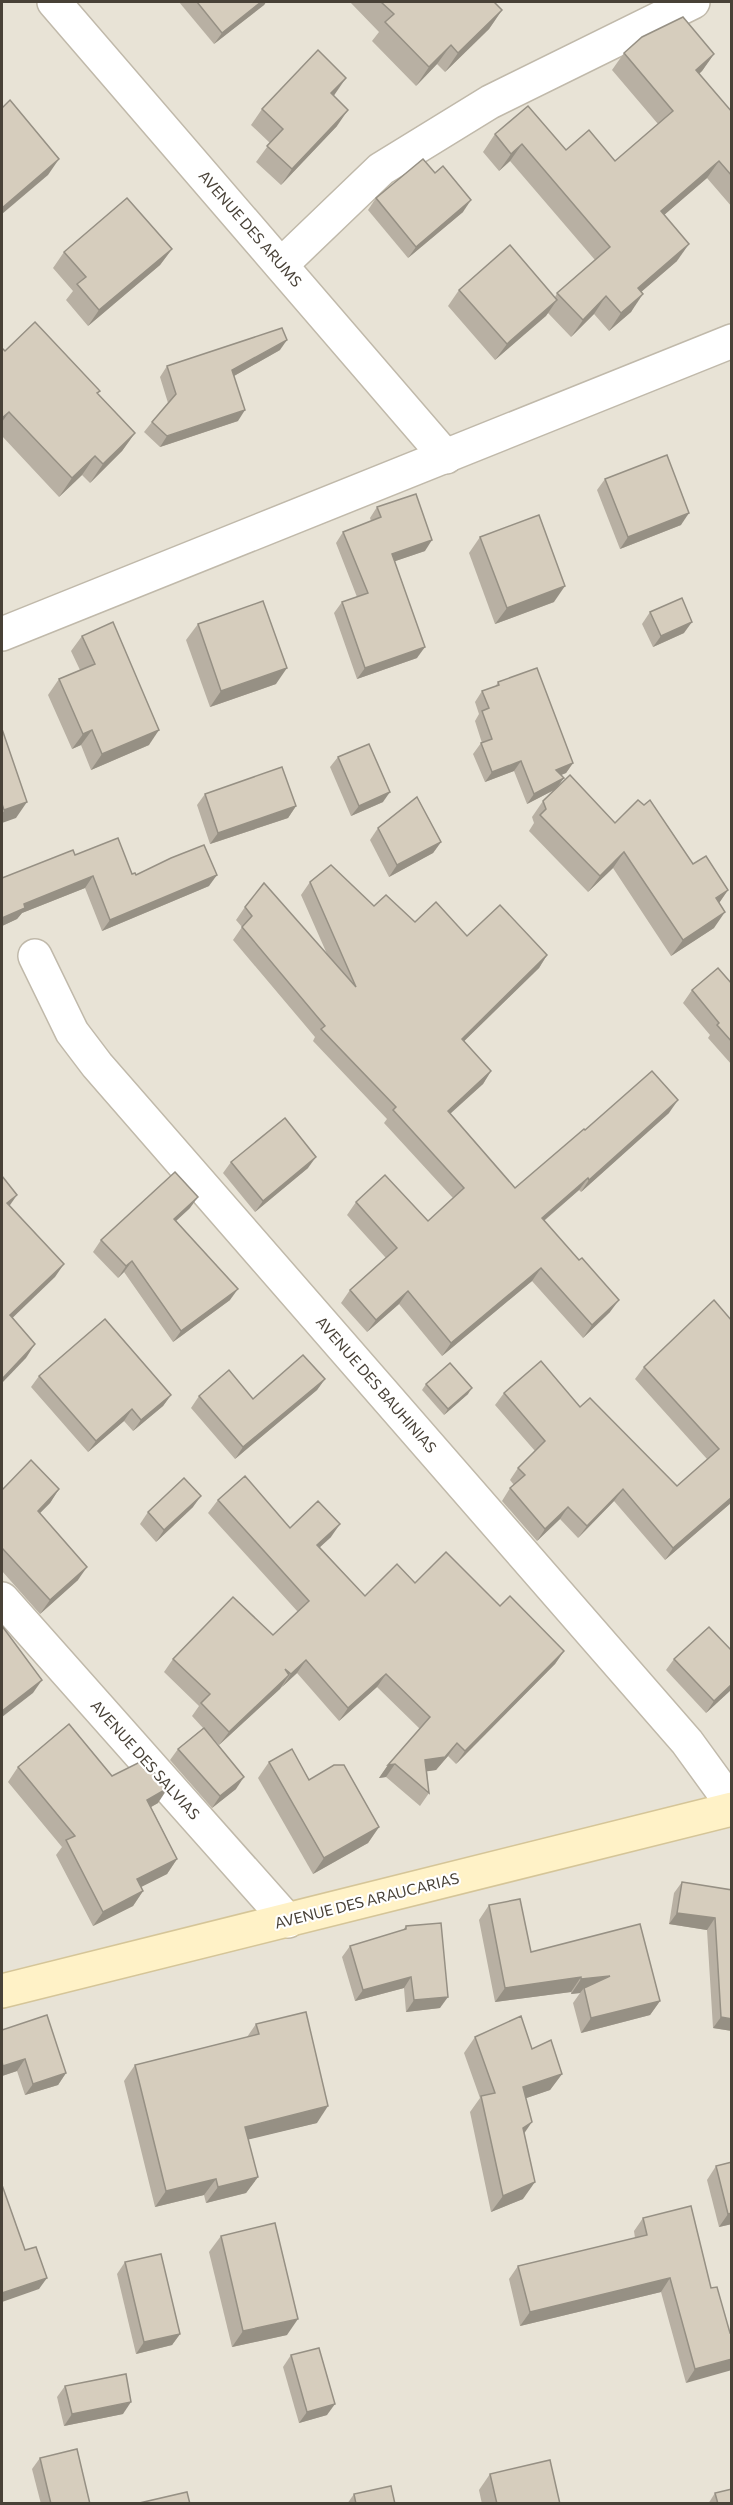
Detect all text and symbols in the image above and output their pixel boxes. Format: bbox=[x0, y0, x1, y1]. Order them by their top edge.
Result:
street label: AVENUE DES ARUMS bbox=[195, 167, 306, 290]
street label: AVENUE DES BAUHINIAS bbox=[313, 1313, 441, 1456]
street label: AVENUE DES SALVIAS bbox=[87, 1696, 204, 1823]
street label: AVENUE DES ARAUCARIAS bbox=[273, 1868, 461, 1932]

